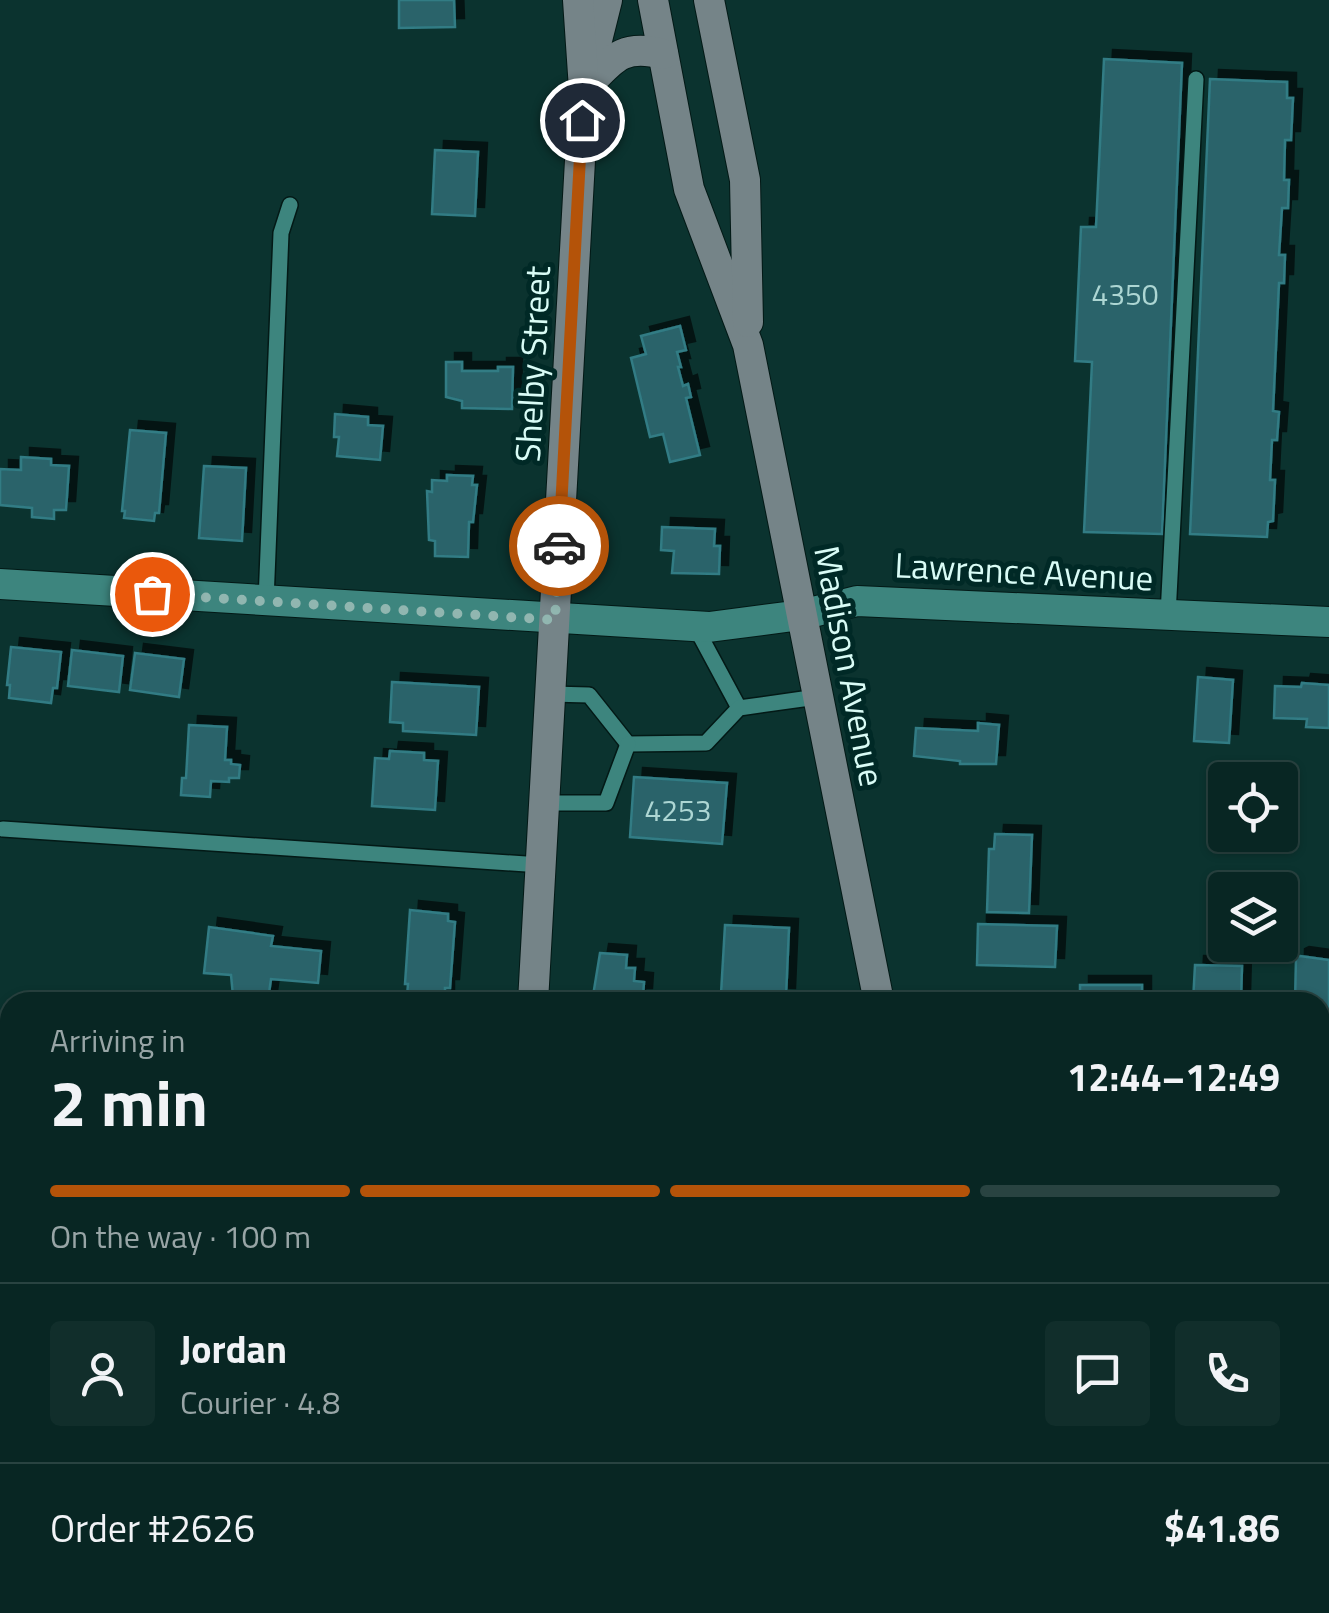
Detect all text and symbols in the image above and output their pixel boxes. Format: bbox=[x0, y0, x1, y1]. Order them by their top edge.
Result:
pin bbox=[540, 78, 625, 163]
icon: home bbox=[555, 93, 610, 148]
street label: Shelby Street bbox=[500, 264, 564, 464]
house number: 4350 bbox=[1091, 271, 1159, 317]
courier bbox=[509, 496, 609, 596]
icon: car bbox=[532, 519, 587, 574]
street label: Lawrence Avenue bbox=[893, 537, 1155, 605]
street label: Madison Avenue bbox=[800, 541, 900, 791]
pin bbox=[110, 552, 195, 637]
icon: bag bbox=[125, 567, 180, 622]
map controls bbox=[1208, 762, 1298, 962]
button: locate bbox=[1208, 762, 1298, 852]
house number: 4253 bbox=[644, 787, 712, 833]
button: layers bbox=[1208, 872, 1298, 962]
text: Arriving in bbox=[50, 1016, 186, 1064]
text: 12:44–12:49 bbox=[1067, 1048, 1280, 1106]
text: 2 min bbox=[50, 1052, 208, 1151]
text: On the way · 100 m bbox=[50, 1212, 311, 1260]
text: Jordan bbox=[180, 1320, 287, 1378]
button: person bbox=[50, 1321, 155, 1426]
button: chat bbox=[1045, 1321, 1150, 1426]
button: phone bbox=[1175, 1321, 1280, 1426]
text: Courier · 4.8 bbox=[180, 1378, 340, 1426]
text: Order #2626 bbox=[50, 1499, 255, 1557]
text: $41.86 bbox=[1164, 1499, 1280, 1557]

